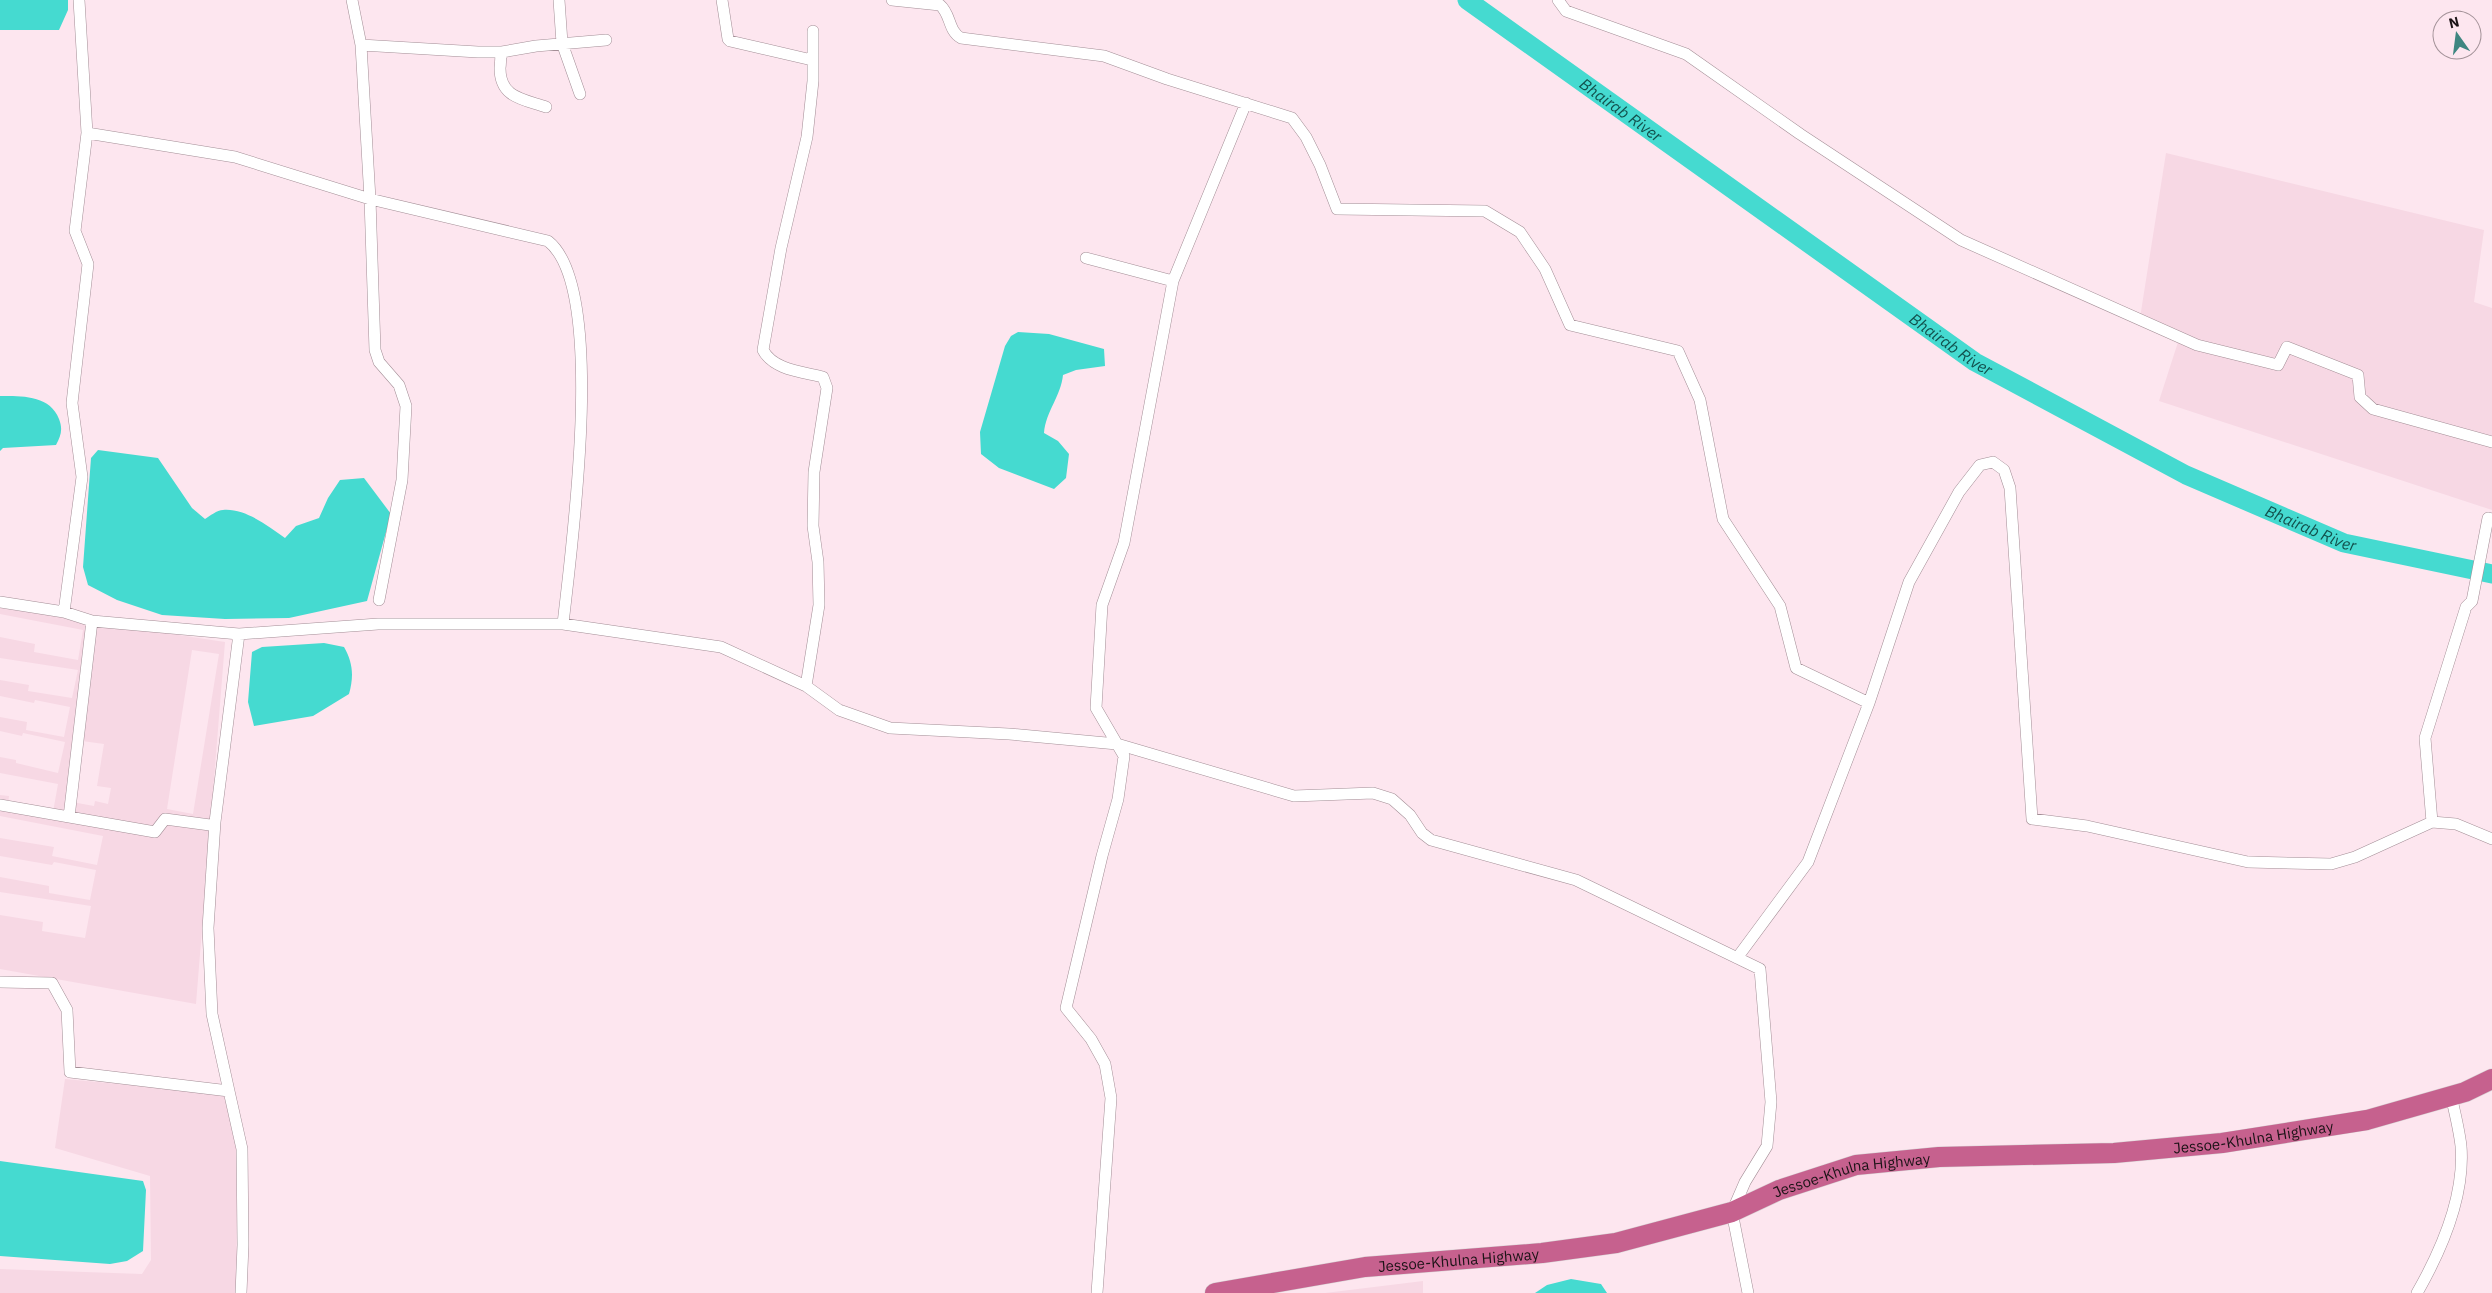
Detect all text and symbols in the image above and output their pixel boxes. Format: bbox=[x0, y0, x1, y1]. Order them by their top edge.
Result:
north arrow bbox=[2432, 10, 2482, 60]
text: N bbox=[2447, 12, 2461, 32]
water label: Bhairab River bbox=[1576, 74, 1667, 147]
water label: Bhairab River bbox=[1906, 309, 1997, 380]
water label: Bhairab River bbox=[2263, 500, 2359, 556]
street label: Jessoe-Khulna Highway bbox=[2172, 1116, 2335, 1157]
street label: Jessoe-Khulna Highway bbox=[1769, 1148, 1931, 1201]
street label: Jessoe-Khulna Highway bbox=[1377, 1244, 1540, 1275]

